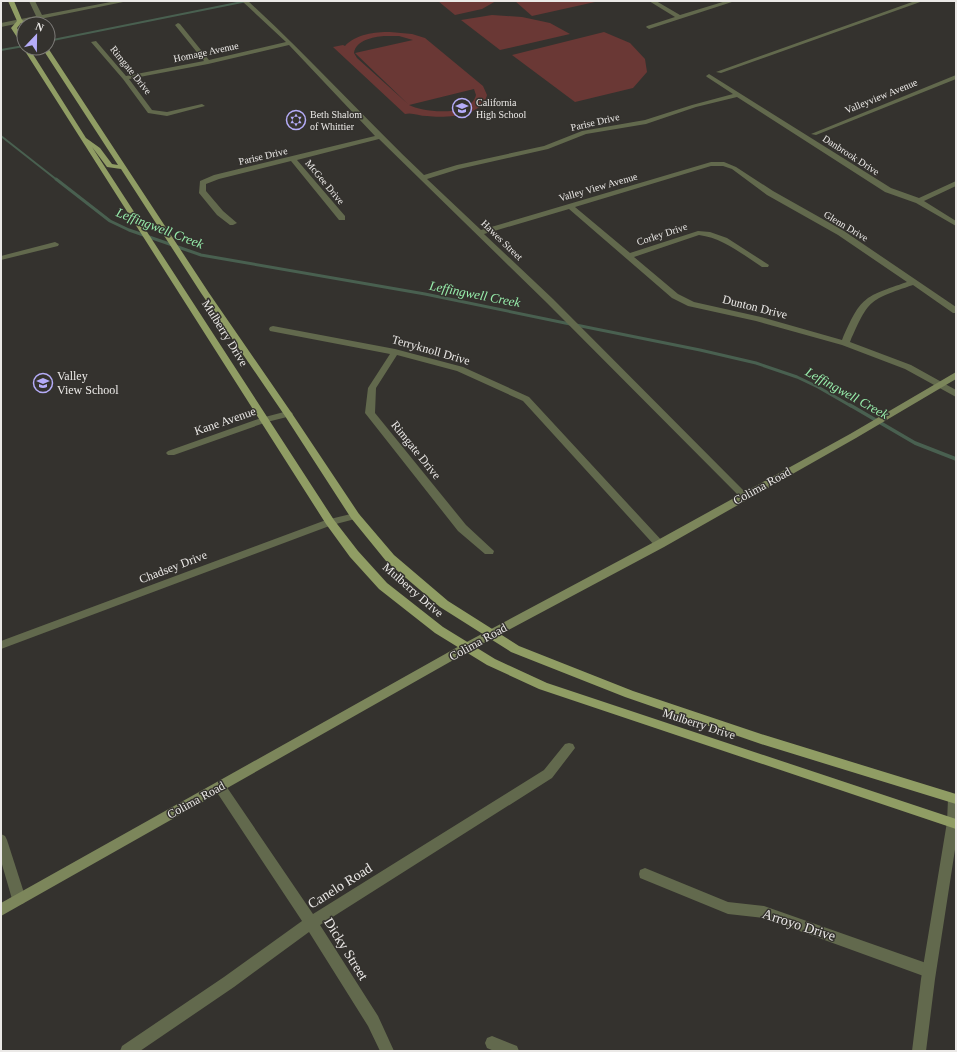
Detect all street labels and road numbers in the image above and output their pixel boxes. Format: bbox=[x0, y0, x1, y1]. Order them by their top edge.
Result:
street label: Homage Avenue bbox=[172, 40, 240, 64]
street label: Rimgate Drive bbox=[108, 44, 154, 97]
street label: Valleyview Avenue bbox=[843, 76, 919, 116]
street label: Parise Drive bbox=[570, 111, 621, 133]
street label: Danbrook Drive bbox=[821, 133, 882, 178]
street label: Parise Drive bbox=[238, 145, 289, 167]
street label: McGee Drive bbox=[303, 158, 347, 207]
street label: Valley View Avenue bbox=[557, 170, 639, 203]
street label: Glenn Drive bbox=[822, 208, 871, 244]
street label: Hawes Street bbox=[479, 218, 525, 263]
street label: Corley Drive bbox=[635, 220, 689, 247]
street label: Dunton Drive bbox=[721, 292, 789, 322]
street label: Mulberry Drive bbox=[199, 297, 251, 369]
street label: Terryknoll Drive bbox=[390, 332, 472, 368]
street label: Kane Avenue bbox=[192, 404, 258, 438]
street label: Rimgate Drive bbox=[388, 418, 444, 482]
street label: Colima Road bbox=[731, 464, 793, 508]
street label: Chadsey Drive bbox=[137, 548, 209, 586]
street label: Mulberry Drive bbox=[380, 560, 446, 620]
street label: Colima Road bbox=[447, 620, 509, 664]
street label: Mulberry Drive bbox=[661, 706, 737, 742]
street label: Colima Road bbox=[165, 778, 227, 822]
street label: Canelo Road bbox=[305, 860, 375, 912]
street label: Arroyo Drive bbox=[761, 906, 837, 944]
street label: Dicky Street bbox=[321, 915, 371, 983]

